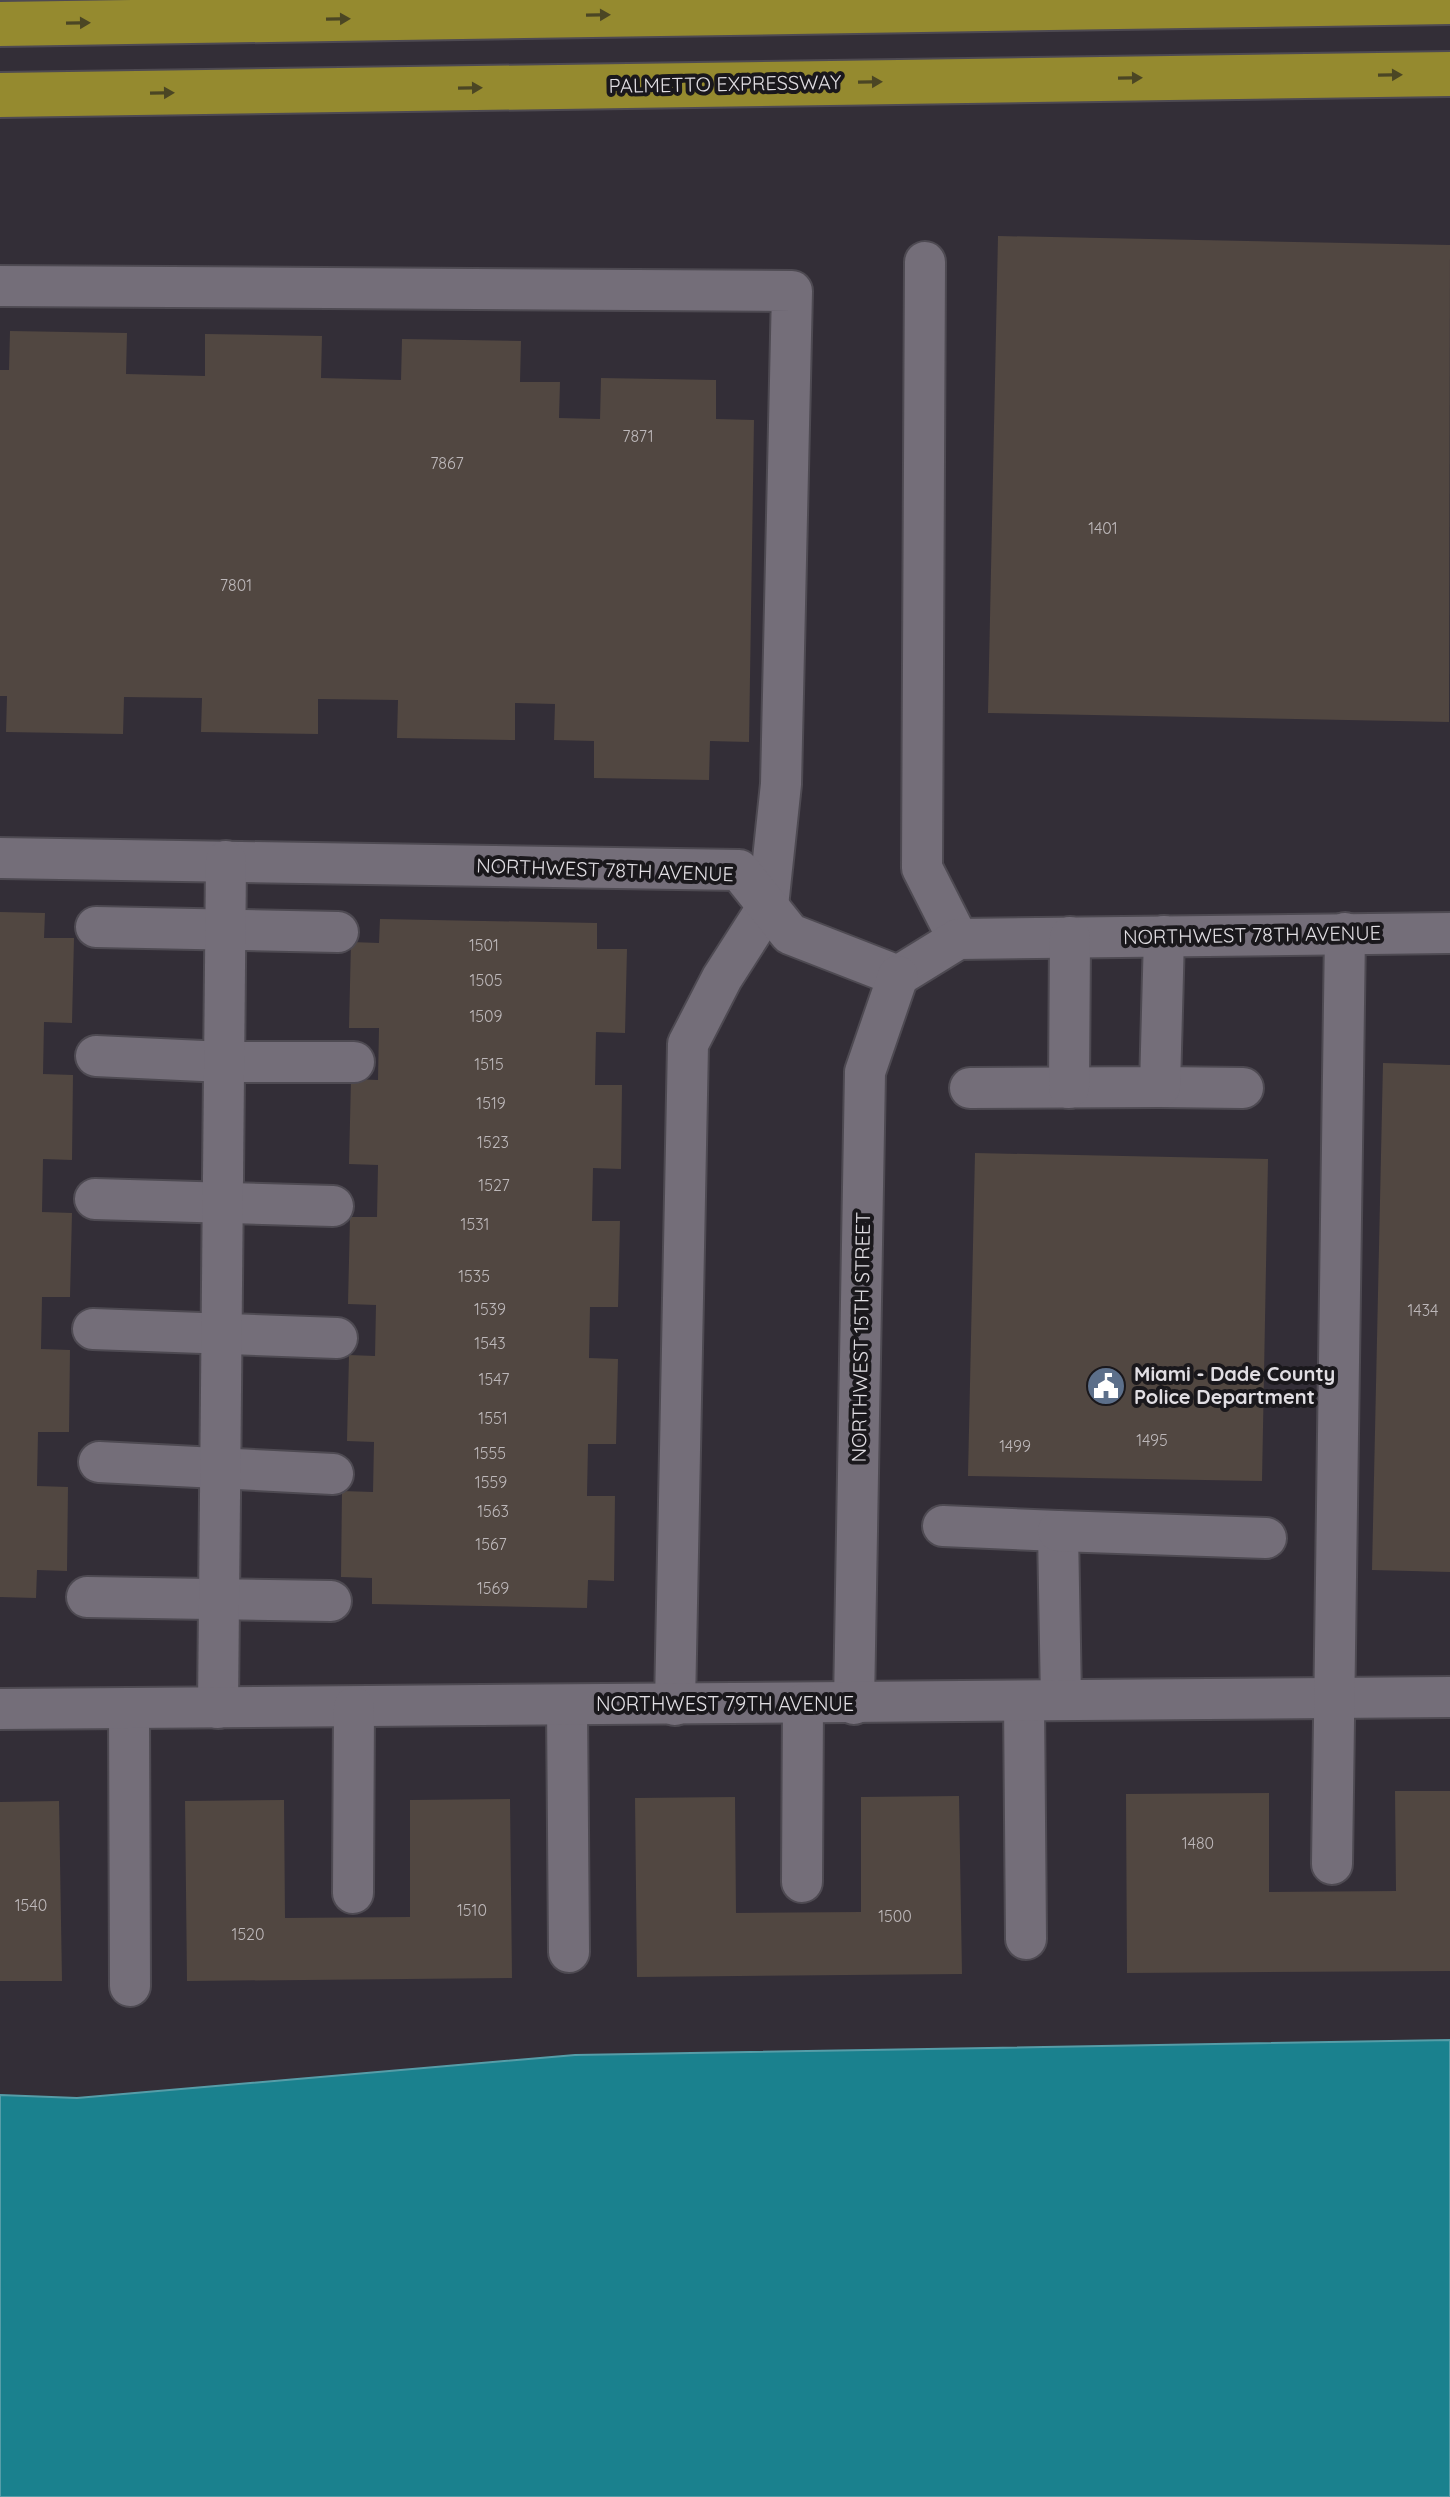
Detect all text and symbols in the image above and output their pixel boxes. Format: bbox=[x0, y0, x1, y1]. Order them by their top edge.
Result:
one-way arrow bbox=[586, 9, 611, 21]
one-way arrow bbox=[326, 13, 351, 25]
one-way arrow bbox=[66, 17, 91, 29]
one-way arrow bbox=[1378, 68, 1403, 81]
street label: PALMETTO EXPRESSWAY bbox=[609, 69, 841, 98]
one-way arrow bbox=[1118, 72, 1143, 85]
one-way arrow bbox=[858, 76, 883, 88]
one-way arrow bbox=[458, 82, 483, 94]
one-way arrow bbox=[150, 86, 175, 99]
house number: 7871 bbox=[622, 426, 654, 446]
house number: 7867 bbox=[430, 453, 464, 473]
house number: 1401 bbox=[1088, 518, 1118, 538]
house number: 7801 bbox=[220, 575, 252, 595]
street label: NORTHWEST 78TH AVENUE bbox=[476, 853, 734, 886]
street label: NORTHWEST 78TH AVENUE bbox=[1123, 920, 1381, 949]
house number: 1501 bbox=[469, 935, 499, 955]
house number: 1505 bbox=[470, 970, 502, 990]
house number: 1509 bbox=[469, 1006, 503, 1026]
house number: 1515 bbox=[474, 1054, 504, 1074]
house number: 1519 bbox=[476, 1093, 506, 1113]
house number: 1523 bbox=[477, 1132, 509, 1152]
house number: 1527 bbox=[478, 1175, 510, 1195]
street label: NORTHWEST 15TH STREET bbox=[846, 1211, 875, 1463]
house number: 1531 bbox=[461, 1214, 489, 1234]
house number: 1535 bbox=[458, 1266, 490, 1286]
house number: 1539 bbox=[474, 1299, 506, 1319]
house number: 1434 bbox=[1408, 1300, 1438, 1320]
house number: 1543 bbox=[474, 1333, 506, 1353]
place label: Miami - Dade County Police Department bbox=[1134, 1361, 1335, 1409]
public building icon: Miami - Dade County Police Department bbox=[1085, 1365, 1127, 1407]
house number: 1547 bbox=[479, 1369, 509, 1389]
house number: 1551 bbox=[478, 1408, 508, 1428]
house number: 1495 bbox=[1136, 1430, 1168, 1450]
house number: 1499 bbox=[999, 1436, 1031, 1456]
house number: 1555 bbox=[474, 1443, 506, 1463]
house number: 1559 bbox=[475, 1472, 507, 1492]
house number: 1563 bbox=[477, 1501, 509, 1521]
house number: 1567 bbox=[475, 1534, 507, 1554]
house number: 1569 bbox=[477, 1578, 509, 1598]
street label: NORTHWEST 79TH AVENUE bbox=[596, 1691, 854, 1716]
house number: 1480 bbox=[1182, 1833, 1214, 1853]
house number: 1540 bbox=[15, 1895, 47, 1915]
house number: 1510 bbox=[457, 1900, 487, 1920]
house number: 1500 bbox=[878, 1906, 912, 1926]
house number: 1520 bbox=[231, 1924, 265, 1944]

